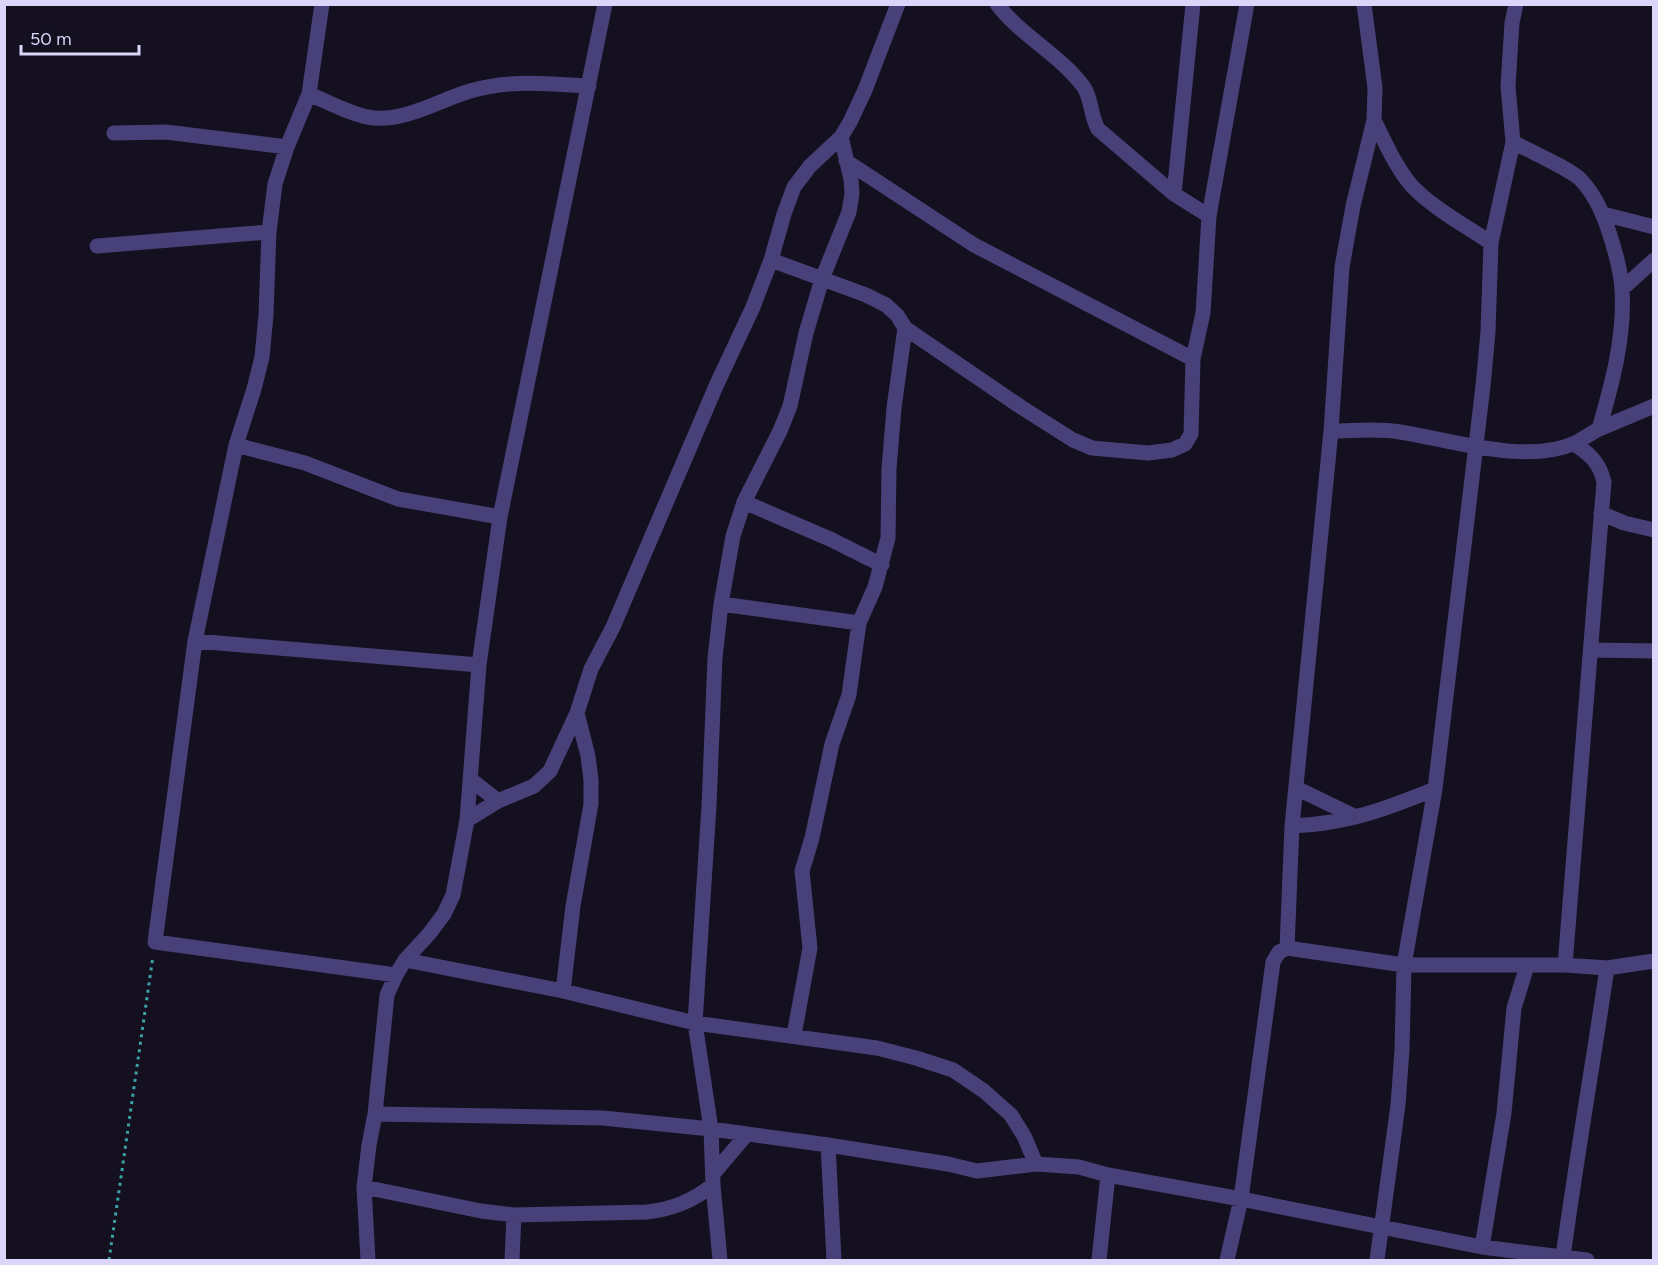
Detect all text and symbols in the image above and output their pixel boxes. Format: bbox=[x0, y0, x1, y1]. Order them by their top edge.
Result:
scale bar bbox=[21, 18, 140, 56]
text: 50 m bbox=[30, 28, 72, 50]

